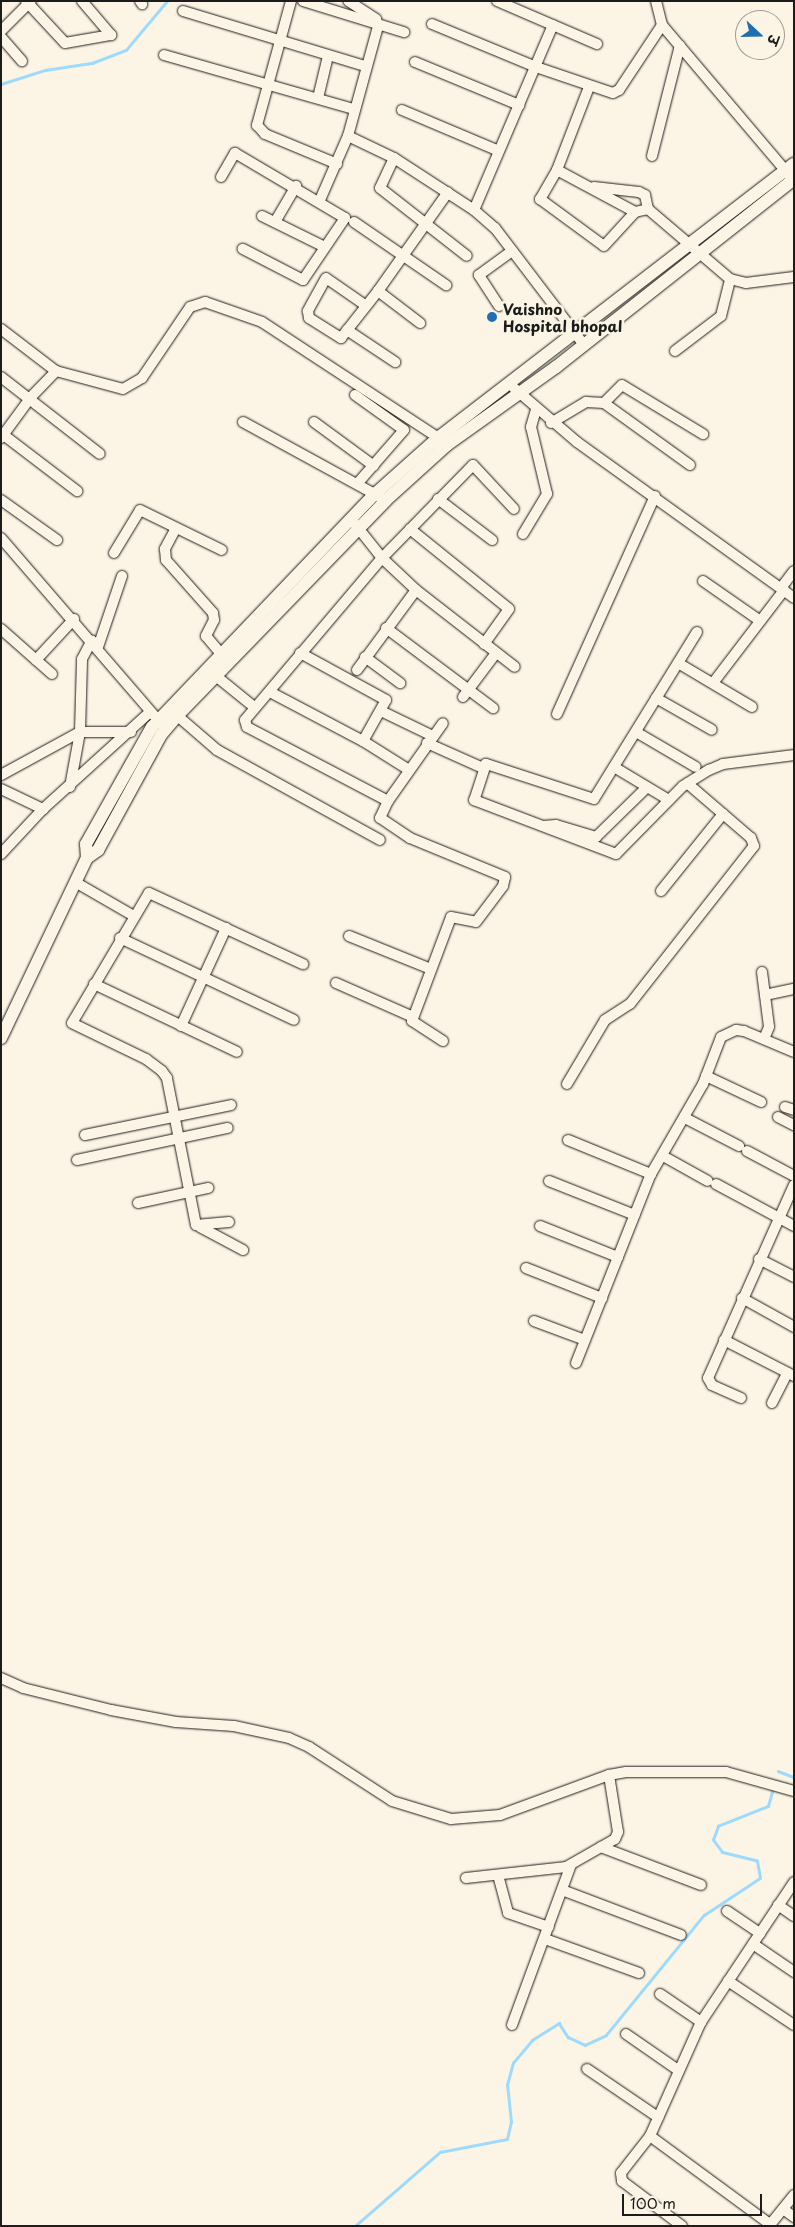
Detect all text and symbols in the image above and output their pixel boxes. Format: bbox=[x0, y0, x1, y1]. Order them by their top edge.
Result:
north arrow bbox=[735, 10, 785, 60]
text: उ bbox=[762, 32, 785, 48]
place label: Vaishno Hospital bhopal bbox=[503, 299, 623, 334]
marker: Vaishno Hospital bhopal bbox=[485, 310, 499, 324]
scale bar bbox=[625, 2184, 765, 2216]
text: 100 m bbox=[630, 2191, 676, 2214]

